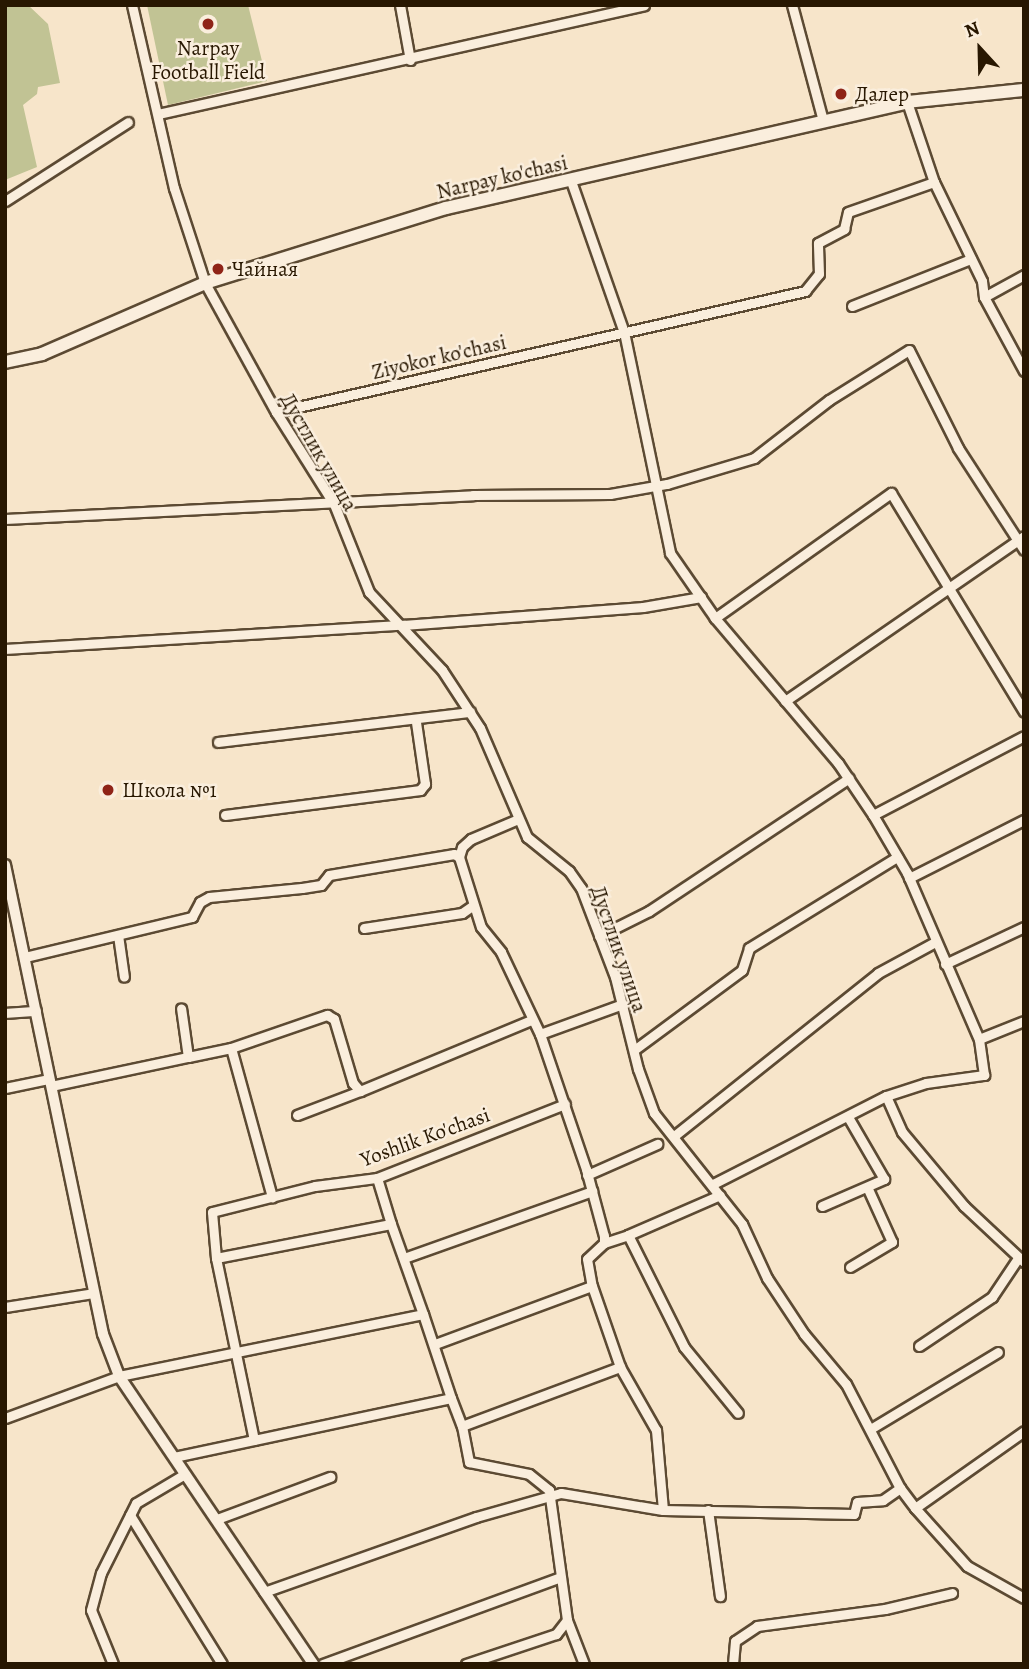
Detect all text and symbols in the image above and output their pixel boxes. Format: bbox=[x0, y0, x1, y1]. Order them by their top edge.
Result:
north arrow bbox=[945, 14, 1015, 84]
text: N bbox=[961, 15, 983, 44]
marker: Narpay Football Field bbox=[200, 16, 216, 32]
place label: Narpay Football Field bbox=[151, 35, 265, 85]
place label: Далер bbox=[855, 81, 909, 107]
marker: Далер bbox=[833, 86, 849, 102]
street label: Narpay ko'chasi bbox=[434, 150, 570, 204]
place label: Чайная bbox=[232, 256, 298, 282]
marker: Чайная bbox=[210, 261, 226, 277]
street label: Ziyokor ko'chasi bbox=[369, 329, 509, 385]
street label: Дустлик улица bbox=[275, 388, 363, 516]
place label: Школа №1 bbox=[122, 777, 217, 803]
marker: Школа №1 bbox=[100, 782, 116, 798]
street label: Дустлик улица bbox=[586, 882, 652, 1016]
street label: Yoshlik Ko'chasi bbox=[357, 1102, 493, 1172]

